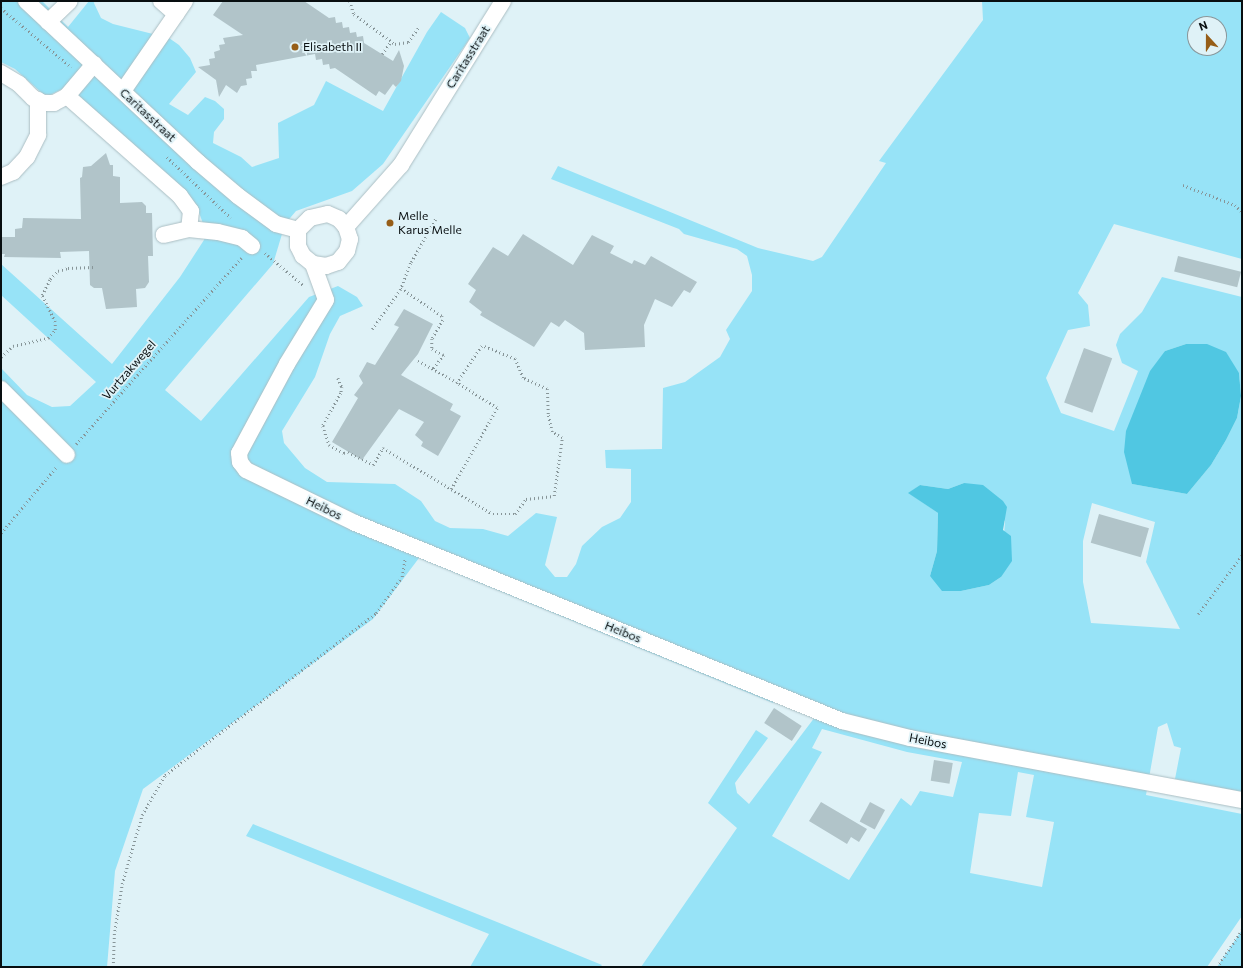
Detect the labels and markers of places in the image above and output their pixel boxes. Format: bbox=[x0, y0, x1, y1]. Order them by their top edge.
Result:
place label: Elisabeth II bbox=[303, 40, 362, 54]
marker: Elisabeth II bbox=[290, 42, 300, 52]
place label: Melle Karus Melle bbox=[398, 209, 462, 237]
marker: Melle Karus Melle bbox=[385, 218, 395, 228]

